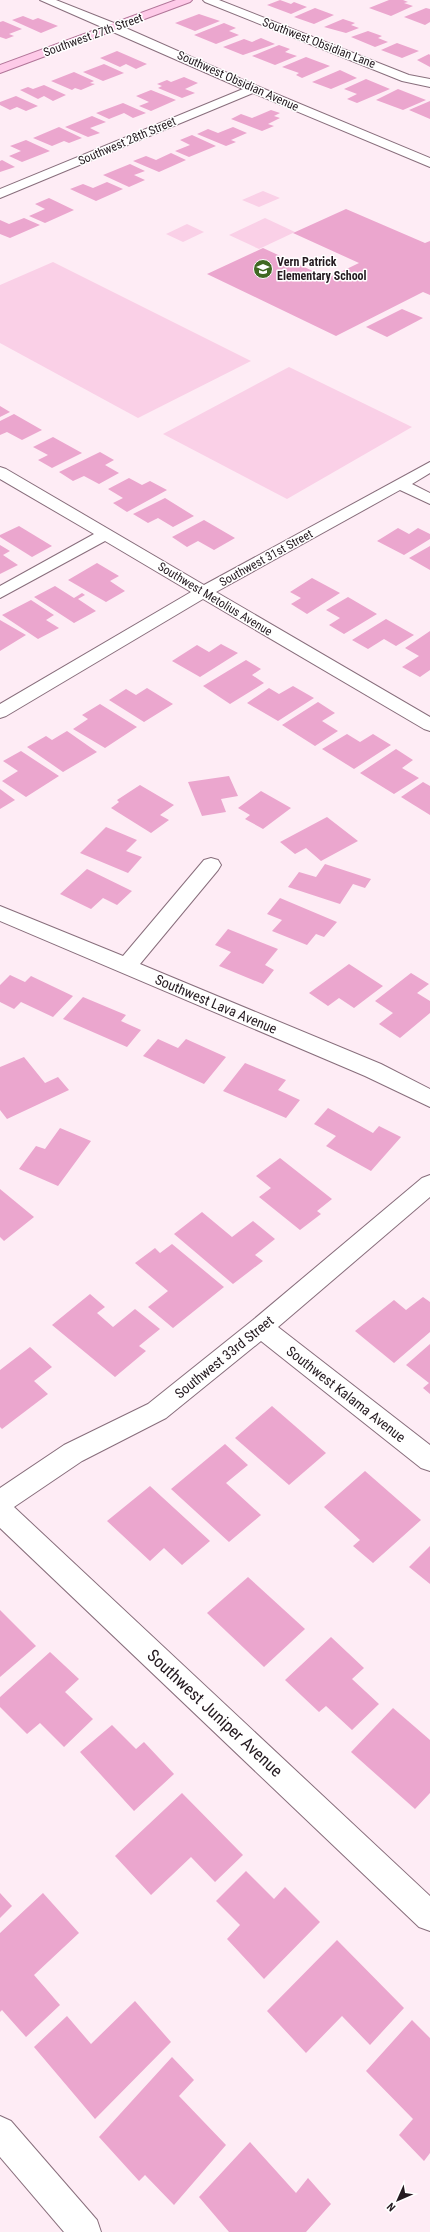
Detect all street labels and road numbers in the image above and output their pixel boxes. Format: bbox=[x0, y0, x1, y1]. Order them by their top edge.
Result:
street label: Southwest 27th Street bbox=[41, 10, 145, 59]
street label: Southwest Obsidian Lane bbox=[261, 15, 378, 71]
street label: Southwest Obsidian Avenue bbox=[175, 48, 301, 114]
street label: Southwest 28th Street bbox=[76, 114, 178, 168]
street label: Southwest 31st Street bbox=[217, 526, 315, 589]
street label: Southwest Metolius Avenue bbox=[155, 559, 275, 639]
street label: Southwest Lava Avenue bbox=[153, 971, 280, 1037]
street label: Southwest 33rd Street bbox=[171, 1312, 277, 1402]
street label: Southwest Kalama Avenue bbox=[283, 1343, 409, 1446]
street label: Southwest Juniper Avenue bbox=[143, 1645, 287, 1781]

